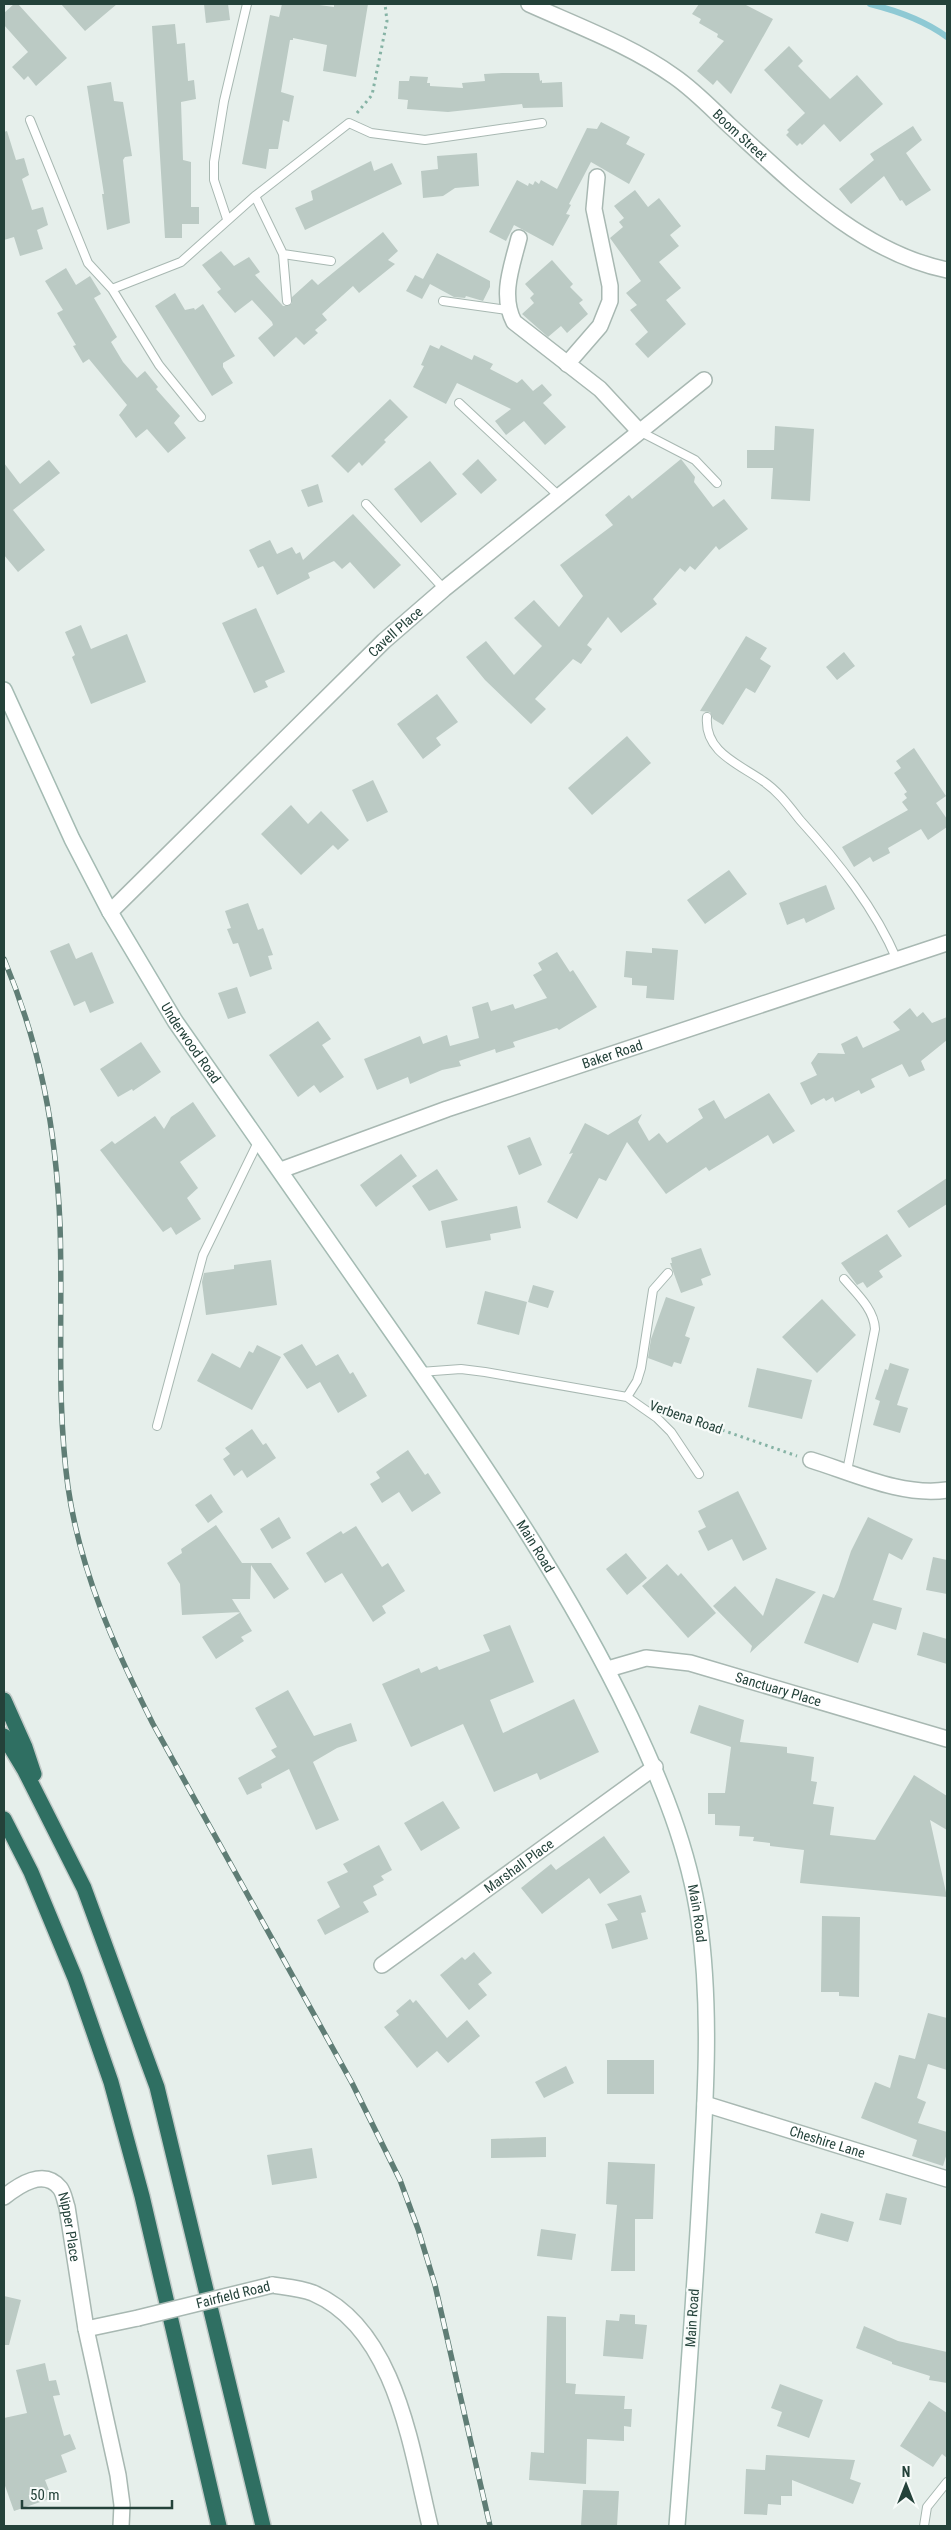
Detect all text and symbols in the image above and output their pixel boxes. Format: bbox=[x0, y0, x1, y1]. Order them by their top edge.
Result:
street label: Boom Street bbox=[710, 106, 771, 164]
street label: Cavell Place bbox=[365, 603, 426, 660]
street label: Underwood Road bbox=[158, 1000, 224, 1086]
street label: Baker Road bbox=[580, 1037, 645, 1072]
street label: Verbena Road bbox=[647, 1397, 725, 1437]
street label: Main Road bbox=[513, 1517, 558, 1575]
street label: Sanctuary Place bbox=[733, 1669, 824, 1710]
street label: Marshall Place bbox=[481, 1835, 557, 1896]
street label: Main Road bbox=[685, 1883, 710, 1943]
street label: Cheshire Lane bbox=[788, 2123, 867, 2161]
street label: Nipper Place bbox=[55, 2190, 83, 2263]
street label: Fairfield Road bbox=[194, 2278, 272, 2311]
street label: Main Road bbox=[682, 2288, 702, 2348]
north arrow bbox=[881, 2460, 931, 2510]
text: N bbox=[902, 2464, 910, 2480]
scale bar bbox=[22, 2478, 172, 2510]
text: 50 m bbox=[30, 2486, 60, 2504]

